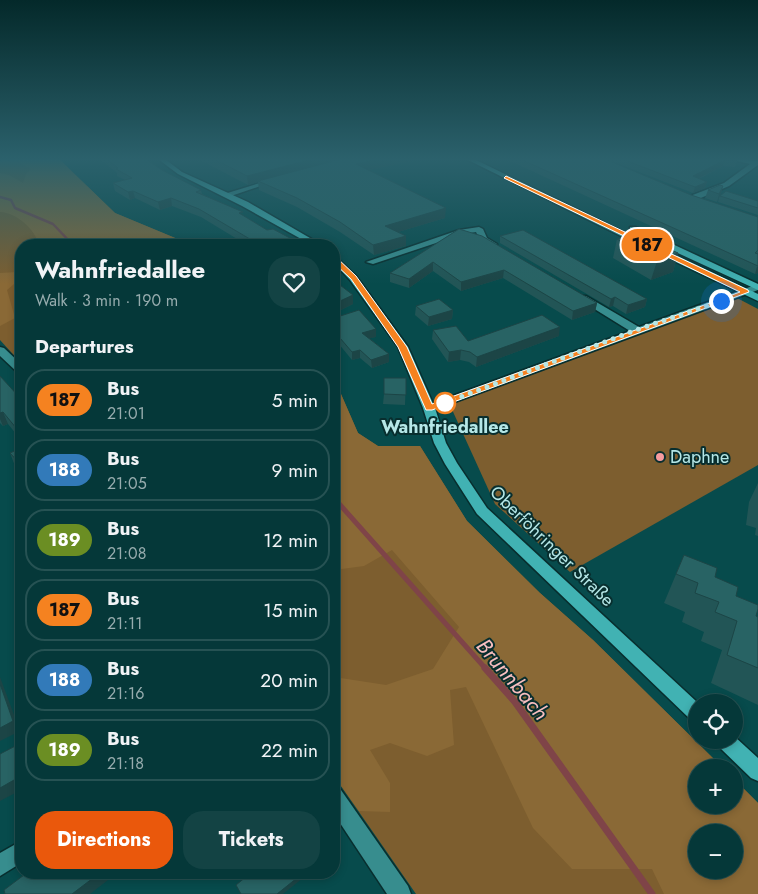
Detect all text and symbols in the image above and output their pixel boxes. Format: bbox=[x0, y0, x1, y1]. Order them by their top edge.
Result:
line badge: 187 bbox=[618, 229, 676, 261]
text: 187 bbox=[631, 232, 663, 258]
text: Wahnfriedallee bbox=[35, 252, 205, 287]
button: heart bbox=[268, 256, 320, 308]
text: Walk · 3 min · 190 m bbox=[35, 289, 178, 312]
your location bbox=[709, 289, 734, 314]
text: Departures bbox=[35, 333, 134, 360]
text: Bus bbox=[107, 375, 139, 402]
text: 187 bbox=[49, 387, 80, 413]
text: 5 min bbox=[272, 387, 318, 414]
marker: Wahnfriedallee bbox=[434, 392, 456, 414]
text: 21:01 bbox=[107, 402, 145, 425]
place label: Wahnfriedallee bbox=[381, 414, 509, 440]
place label: Daphne bbox=[670, 444, 729, 470]
text: Bus bbox=[107, 445, 139, 472]
marker: Daphne bbox=[654, 451, 666, 463]
text: 188 bbox=[49, 457, 80, 483]
text: 9 min bbox=[272, 457, 318, 484]
text: 21:05 bbox=[107, 472, 147, 495]
street label: Oberföhringer Straße bbox=[484, 480, 620, 612]
text: Bus bbox=[107, 515, 139, 542]
text: 189 bbox=[48, 527, 81, 553]
text: 12 min bbox=[263, 527, 318, 554]
text: 21:08 bbox=[107, 542, 146, 565]
text: Bus bbox=[107, 585, 139, 612]
text: 187 bbox=[49, 597, 80, 623]
text: 15 min bbox=[263, 597, 318, 624]
text: 21:11 bbox=[107, 612, 143, 635]
water label: Brunnbach bbox=[469, 631, 557, 727]
text: Bus bbox=[107, 655, 139, 682]
text: 188 bbox=[49, 667, 80, 693]
text: 20 min bbox=[260, 667, 318, 694]
text: 21:16 bbox=[107, 682, 145, 705]
map controls bbox=[688, 694, 743, 879]
button: locate bbox=[688, 694, 743, 749]
text: Bus bbox=[107, 725, 139, 752]
text: 189 bbox=[48, 737, 81, 763]
text: 22 min bbox=[261, 737, 318, 764]
text: 21:18 bbox=[107, 752, 144, 775]
button: + bbox=[688, 759, 743, 814]
button: Directions bbox=[35, 811, 173, 869]
button: Tickets bbox=[183, 811, 320, 869]
button: − bbox=[688, 824, 743, 879]

